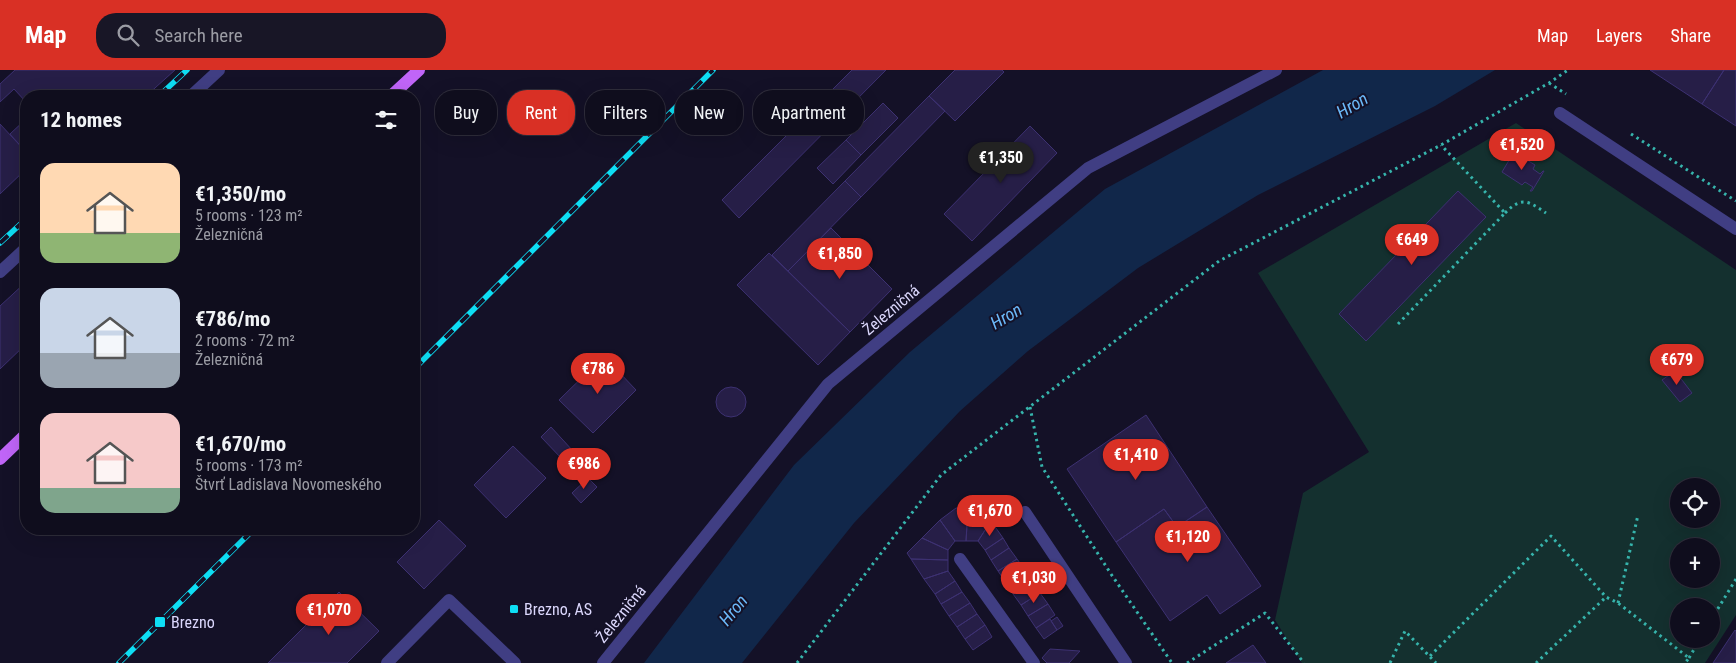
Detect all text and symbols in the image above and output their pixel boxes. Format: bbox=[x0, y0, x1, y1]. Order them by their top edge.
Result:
search box bbox=[96, 13, 446, 58]
text: Map bbox=[25, 21, 66, 49]
icon: search bbox=[114, 21, 142, 49]
text: Search here bbox=[154, 24, 243, 47]
text: Map bbox=[1537, 25, 1568, 46]
text: Layers bbox=[1596, 25, 1643, 46]
text: Share bbox=[1671, 25, 1711, 46]
water label: Hron bbox=[1332, 87, 1372, 123]
chip: Buy bbox=[435, 90, 497, 135]
chip: Rent bbox=[507, 90, 575, 135]
chip: Filters bbox=[585, 90, 665, 135]
chip: New bbox=[675, 90, 743, 135]
chip: Apartment bbox=[753, 90, 864, 135]
icon: filters bbox=[372, 106, 400, 134]
text: 12 homes bbox=[40, 108, 122, 132]
pin: €1,520 bbox=[1481, 128, 1563, 171]
text: €1,520 bbox=[1500, 135, 1544, 154]
pin: €1,350 bbox=[960, 142, 1042, 184]
text: €1,350 bbox=[979, 148, 1023, 167]
text: €1,350/mo bbox=[195, 182, 286, 206]
icon: home bbox=[80, 183, 140, 243]
text: 5 rooms · 123 m² bbox=[195, 206, 303, 225]
pin: €649 bbox=[1382, 224, 1442, 266]
text: Železničná bbox=[195, 225, 263, 244]
text: €649 bbox=[1396, 230, 1428, 249]
pin: €1,850 bbox=[799, 238, 881, 280]
text: €1,850 bbox=[818, 244, 862, 263]
street label: Železničná bbox=[859, 281, 923, 339]
water label: Hron bbox=[986, 298, 1026, 334]
text: €786/mo bbox=[195, 307, 270, 331]
icon: home bbox=[80, 308, 140, 368]
text: 2 rooms · 72 m² bbox=[195, 331, 295, 350]
pin: €679 bbox=[1647, 344, 1707, 386]
text: Železničná bbox=[195, 350, 263, 369]
text: €679 bbox=[1661, 350, 1693, 369]
pin: €786 bbox=[568, 352, 628, 395]
text: €786 bbox=[582, 359, 614, 378]
text: €1,670/mo bbox=[195, 432, 286, 456]
icon: home bbox=[80, 433, 140, 493]
pin: €1,410 bbox=[1095, 438, 1177, 481]
text: €1,410 bbox=[1114, 445, 1158, 464]
pin: €986 bbox=[554, 448, 614, 490]
text: €986 bbox=[568, 454, 600, 473]
text: 5 rooms · 173 m² bbox=[195, 456, 303, 475]
text: Štvrť Ladislava Novomeského bbox=[195, 475, 382, 494]
map controls bbox=[1670, 478, 1720, 648]
button: locate bbox=[1670, 478, 1720, 528]
pin: €1,670 bbox=[949, 494, 1031, 537]
text: €1,670 bbox=[968, 501, 1012, 520]
pin: €1,120 bbox=[1147, 520, 1229, 563]
text: €1,120 bbox=[1166, 527, 1210, 546]
button: + bbox=[1670, 538, 1720, 588]
pin: €1,030 bbox=[993, 562, 1075, 604]
text: €1,030 bbox=[1012, 568, 1056, 587]
street label: Železničná bbox=[592, 582, 650, 646]
water label: Hron bbox=[714, 590, 752, 630]
pin: €1,070 bbox=[288, 594, 370, 636]
button: − bbox=[1670, 598, 1720, 648]
text: €1,070 bbox=[307, 600, 351, 619]
place label: Brezno, AS bbox=[524, 600, 592, 619]
marker: Brezno, AS bbox=[508, 603, 520, 615]
place label: Brezno bbox=[171, 613, 215, 632]
marker: Brezno bbox=[153, 615, 167, 629]

